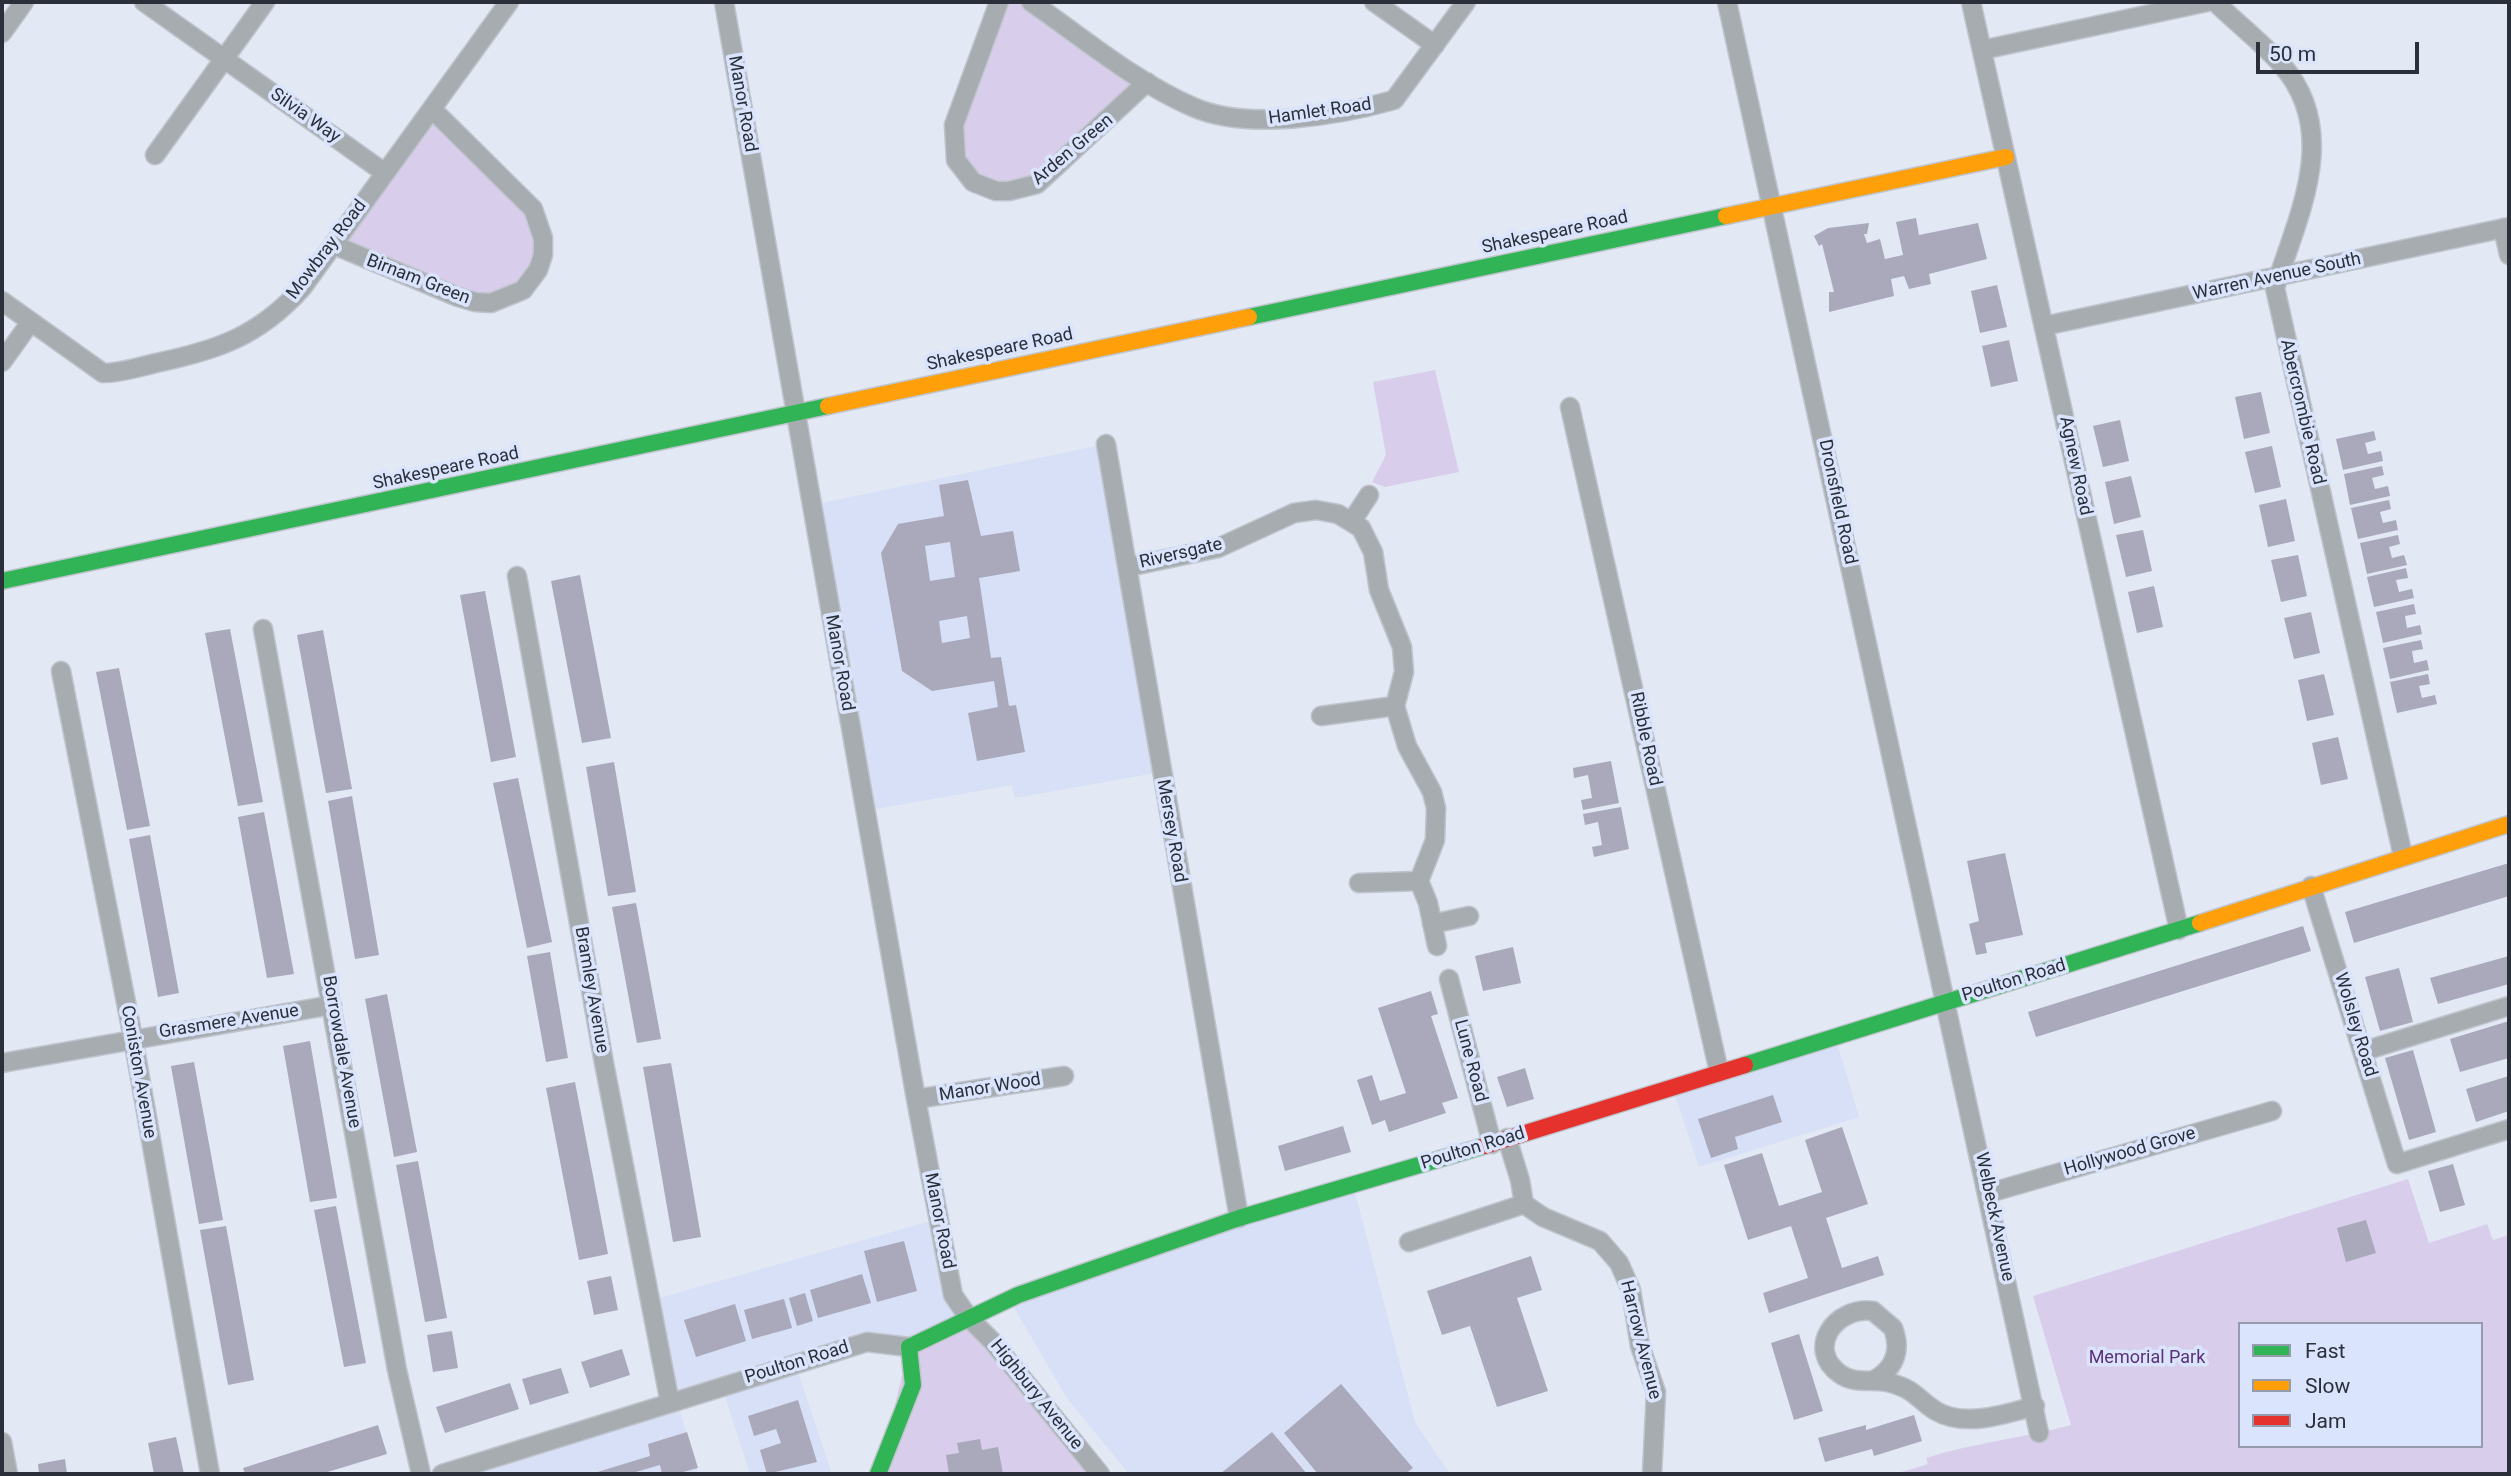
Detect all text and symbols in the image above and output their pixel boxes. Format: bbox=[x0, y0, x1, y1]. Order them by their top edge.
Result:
scale bar bbox=[2259, 28, 2422, 72]
text: 50 m bbox=[2269, 42, 2316, 66]
street label: Manor Road bbox=[723, 54, 761, 154]
street label: Silvia Way bbox=[266, 84, 344, 148]
street label: Hamlet Road bbox=[1267, 94, 1373, 130]
street label: Arden Green bbox=[1028, 110, 1118, 190]
street label: Mowbray Road bbox=[282, 196, 372, 304]
street label: Shakespeare Road bbox=[1480, 207, 1630, 259]
street label: Warren Avenue South bbox=[2191, 249, 2363, 305]
street label: Birnam Green bbox=[363, 250, 473, 310]
street label: Shakespeare Road bbox=[925, 324, 1075, 376]
street label: Abercrombie Road bbox=[2275, 337, 2329, 487]
street label: Agnew Road bbox=[2054, 415, 2096, 517]
street label: Dronsfield Road bbox=[1813, 438, 1861, 566]
street label: Shakespeare Road bbox=[371, 443, 521, 495]
street label: Riversgate bbox=[1137, 534, 1225, 574]
street label: Manor Road bbox=[820, 613, 858, 713]
street label: Ribble Road bbox=[1625, 690, 1665, 788]
street label: Mersey Road bbox=[1151, 778, 1191, 884]
street label: Bramley Avenue bbox=[569, 925, 613, 1055]
street label: Poulton Road bbox=[1959, 955, 2069, 1007]
street label: Wolsley Road bbox=[2329, 970, 2381, 1080]
street label: Borrowdale Avenue bbox=[317, 974, 365, 1130]
street label: Grasmere Avenue bbox=[158, 1000, 300, 1044]
street label: Coniston Avenue bbox=[116, 1004, 160, 1140]
street label: Lune Road bbox=[1449, 1017, 1491, 1105]
street label: Manor Wood bbox=[938, 1069, 1042, 1107]
street label: Poulton Road bbox=[1418, 1123, 1528, 1175]
street label: Hollywood Grove bbox=[2062, 1123, 2198, 1181]
street label: Welbeck Avenue bbox=[1970, 1151, 2018, 1283]
street label: Manor Road bbox=[919, 1171, 959, 1271]
street label: Harrow Avenue bbox=[1615, 1278, 1665, 1402]
legend bbox=[2238, 1322, 2483, 1448]
street label: Highbury Avenue bbox=[985, 1336, 1087, 1454]
street label: Poulton Road bbox=[742, 1337, 852, 1389]
text: Fast bbox=[2305, 1339, 2345, 1363]
park label: Memorial Park bbox=[2089, 1347, 2205, 1369]
text: Slow bbox=[2305, 1374, 2350, 1398]
text: Jam bbox=[2305, 1409, 2346, 1433]

